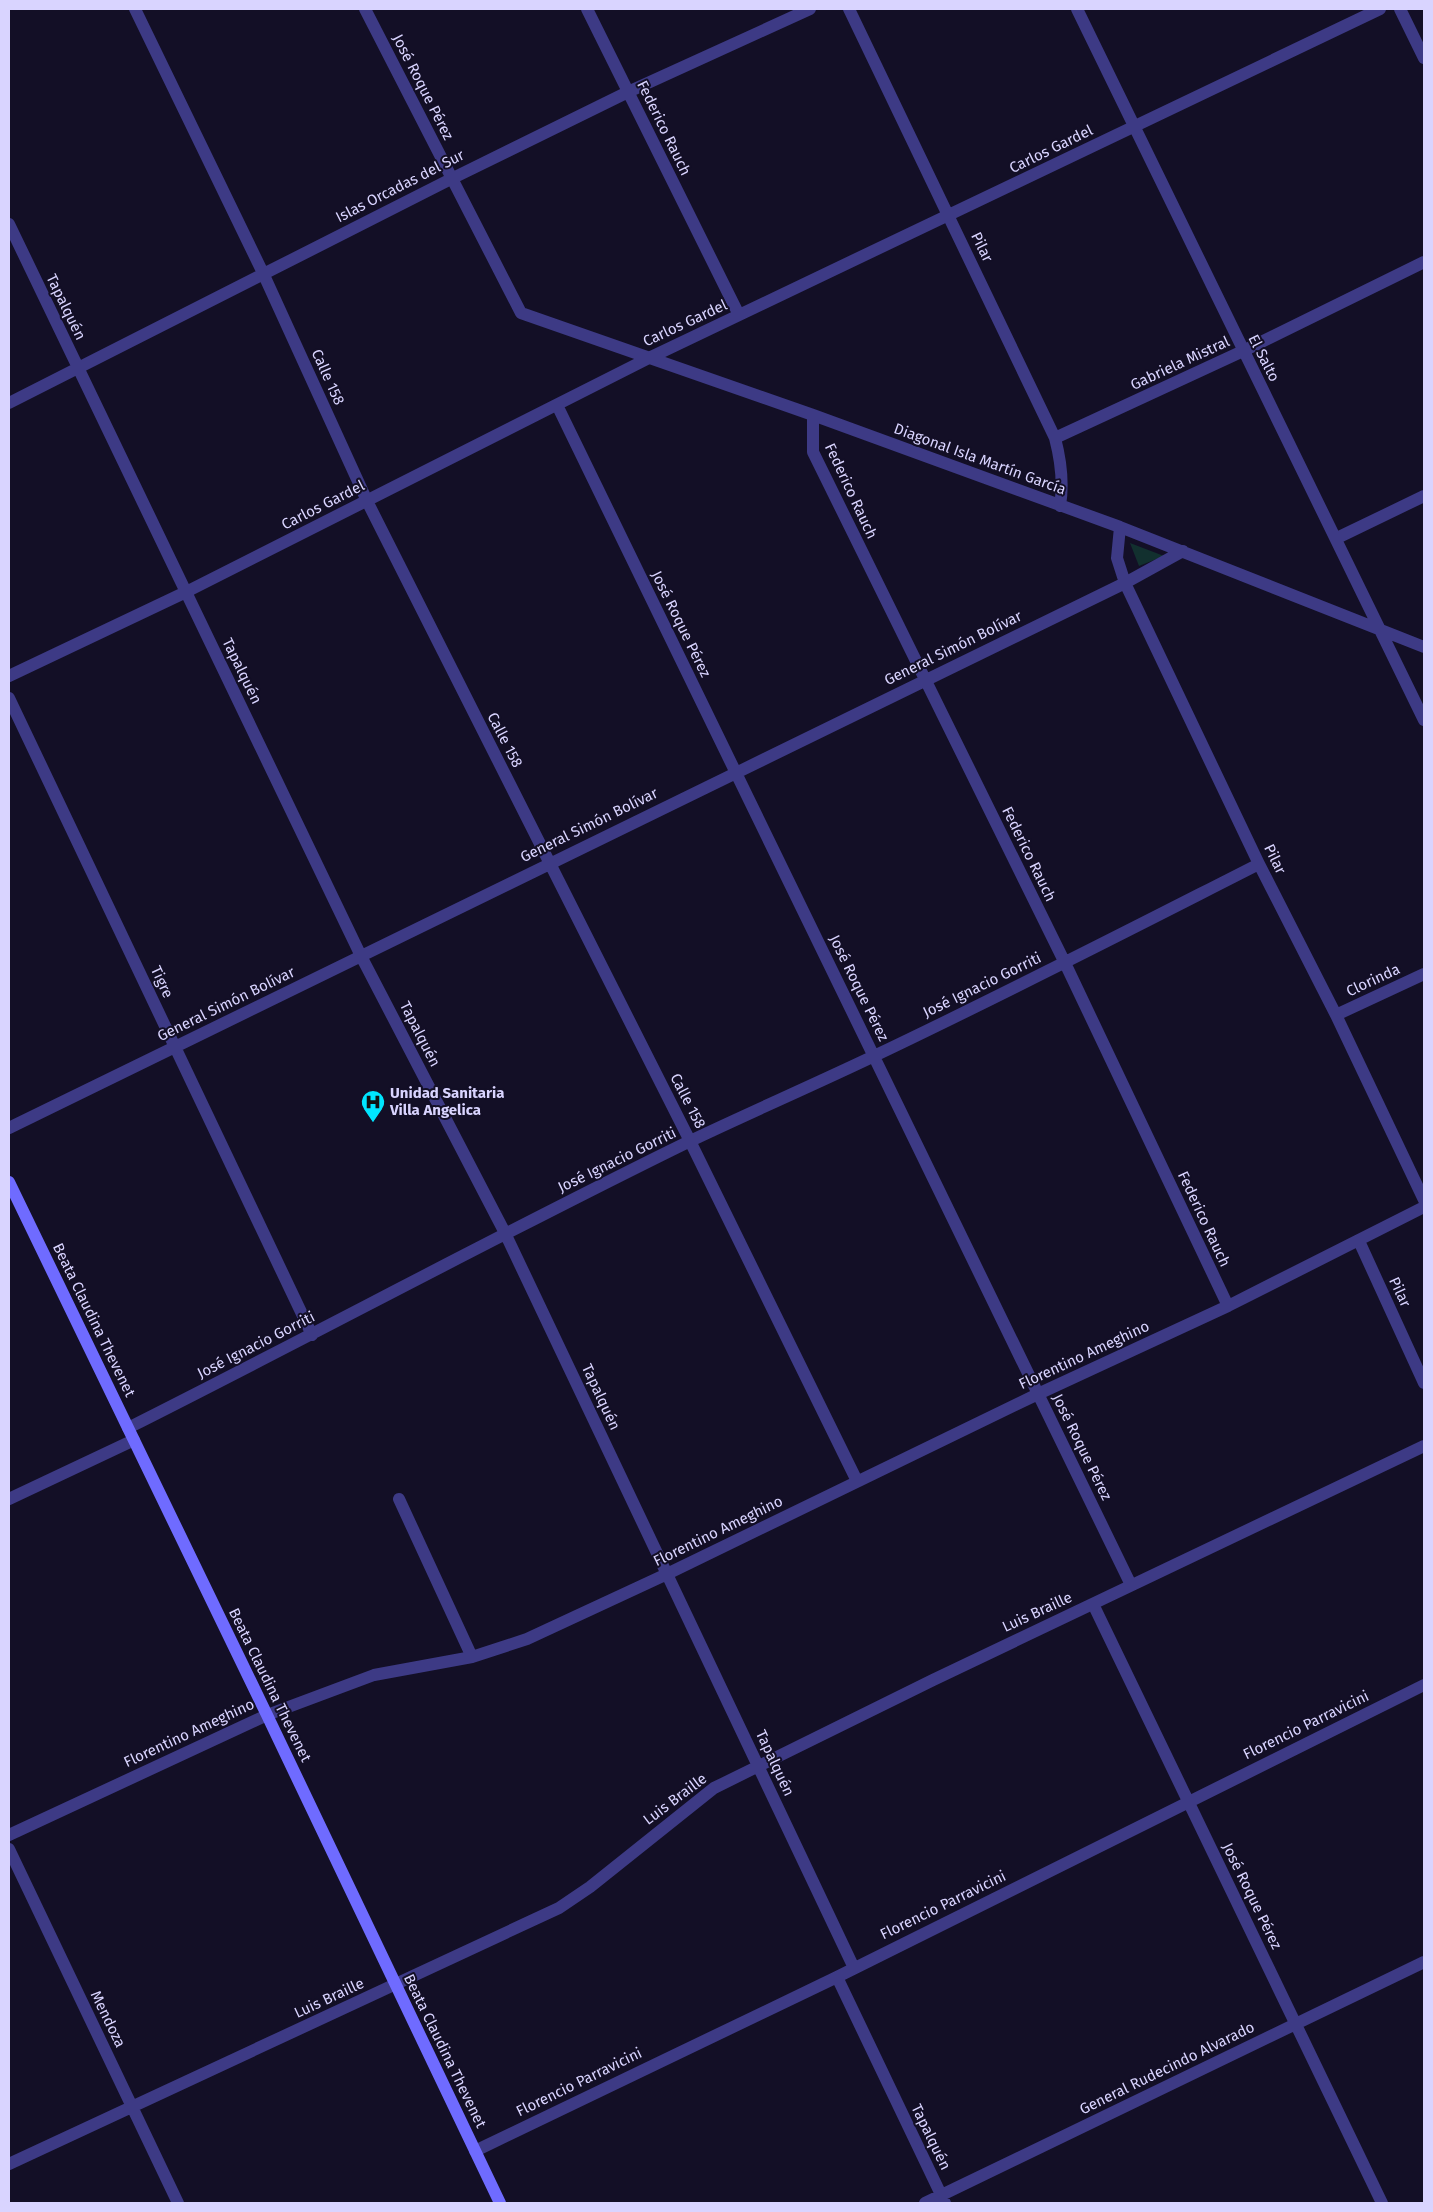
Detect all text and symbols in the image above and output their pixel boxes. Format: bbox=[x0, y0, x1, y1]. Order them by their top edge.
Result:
street label: José Roque Pérez bbox=[389, 31, 458, 143]
street label: Federico Rauch bbox=[633, 78, 695, 178]
street label: Carlos Gardel bbox=[1006, 121, 1096, 177]
street label: Islas Orcadas del Sur bbox=[333, 146, 467, 226]
street label: Pilar bbox=[967, 229, 997, 265]
street label: Tapalquén bbox=[42, 271, 90, 343]
street label: Carlos Gardel bbox=[640, 295, 730, 350]
street label: El Salto bbox=[1244, 331, 1284, 385]
street label: Gabriela Mistral bbox=[1128, 332, 1233, 394]
street label: Calle 158 bbox=[308, 346, 348, 408]
street label: Diagonal Isla Martín García bbox=[891, 419, 1069, 499]
street label: Federico Rauch bbox=[821, 440, 881, 542]
street label: Carlos Gardel bbox=[278, 476, 368, 534]
street label: José Roque Pérez bbox=[647, 568, 715, 681]
street label: General Simón Bolívar bbox=[881, 607, 1025, 689]
street label: Tapalquén bbox=[218, 635, 266, 707]
street label: Calle 158 bbox=[483, 709, 527, 771]
street label: General Simón Bolívar bbox=[517, 784, 661, 866]
street label: Federico Rauch bbox=[998, 804, 1060, 904]
street label: Pilar bbox=[1260, 841, 1290, 877]
street label: José Roque Pérez bbox=[825, 932, 893, 1045]
street label: José Ignacio Gorriti bbox=[920, 949, 1044, 1021]
street label: Clorinda bbox=[1343, 960, 1403, 1000]
street label: Tigre bbox=[147, 963, 177, 1001]
street label: General Simón Bolívar bbox=[154, 963, 298, 1045]
street label: Tapalquén bbox=[396, 998, 444, 1070]
street label: Calle 158 bbox=[666, 1070, 710, 1132]
place label: Unidad Sanitaria Villa Angelica bbox=[389, 1084, 504, 1119]
hospital icon: Unidad Sanitaria Villa Angelica bbox=[360, 1089, 386, 1123]
street label: José Ignacio Gorriti bbox=[555, 1124, 679, 1196]
street label: Federico Rauch bbox=[1174, 1168, 1234, 1270]
street label: Beata Claudina Thevenet bbox=[49, 1240, 139, 1400]
street label: Pilar bbox=[1385, 1274, 1415, 1310]
street label: José Ignacio Gorriti bbox=[194, 1308, 318, 1382]
street label: Florentino Ameghino bbox=[1016, 1317, 1152, 1393]
street label: Tapalquén bbox=[578, 1361, 624, 1433]
street label: José Roque Pérez bbox=[1048, 1391, 1116, 1504]
street label: Florentino Ameghino bbox=[650, 1492, 786, 1570]
street label: Luis Braille bbox=[999, 1588, 1075, 1636]
street label: Beata Claudina Thevenet bbox=[225, 1605, 315, 1765]
street label: Florencio Parravicini bbox=[1240, 1687, 1372, 1763]
street label: Florentino Ameghino bbox=[121, 1695, 257, 1771]
street label: Tapalquén bbox=[752, 1727, 798, 1799]
street label: Luis Braille bbox=[640, 1769, 710, 1829]
street label: José Roque Pérez bbox=[1218, 1840, 1286, 1953]
street label: Florencio Parravicini bbox=[877, 1867, 1009, 1943]
street label: Beata Claudina Thevenet bbox=[400, 1971, 490, 2131]
street label: Luis Braille bbox=[291, 1974, 367, 2022]
street label: Mendoza bbox=[87, 1988, 129, 2050]
street label: General Rudecindo Alvarado bbox=[1077, 2018, 1257, 2118]
street label: Florencio Parravicini bbox=[513, 2044, 645, 2120]
street label: Tapalquén bbox=[907, 2101, 955, 2173]

